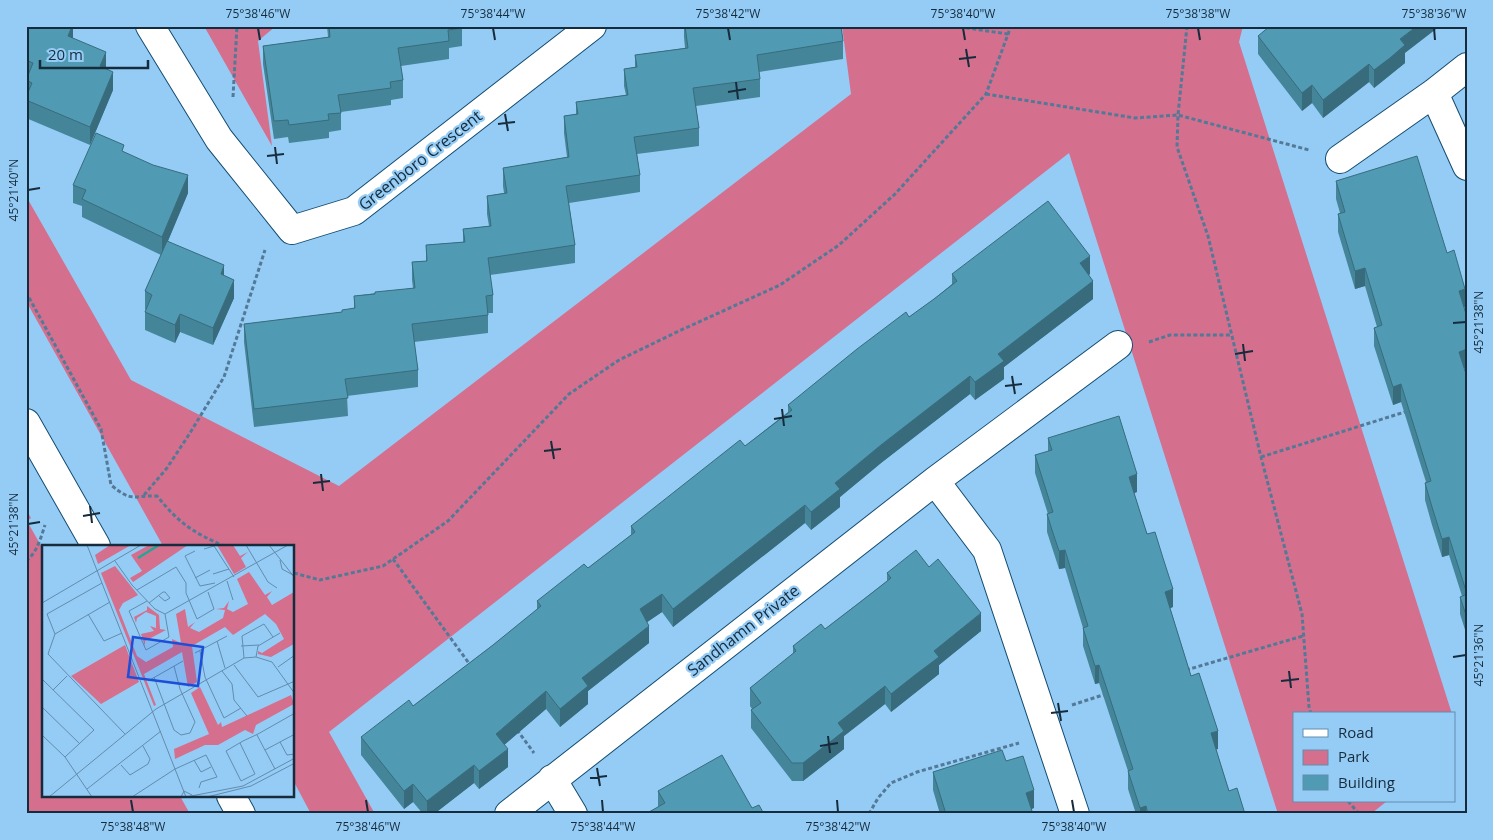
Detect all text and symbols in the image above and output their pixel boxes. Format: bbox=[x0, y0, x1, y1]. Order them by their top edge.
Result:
text: 75°38'46"W bbox=[226, 5, 290, 22]
text: 75°38'44"W bbox=[461, 5, 525, 22]
text: 75°38'42"W bbox=[696, 5, 760, 22]
text: 75°38'40"W bbox=[931, 5, 995, 22]
text: 75°38'38"W bbox=[1166, 5, 1230, 22]
text: 75°38'36"W bbox=[1402, 5, 1466, 22]
scale bar bbox=[40, 38, 148, 70]
text: 20 m bbox=[48, 44, 83, 64]
street label: Greenboro Crescent bbox=[354, 105, 487, 215]
text: 45°21'40"N bbox=[5, 159, 22, 221]
text: 45°21'38"N bbox=[1470, 291, 1487, 353]
text: 45°21'38"N bbox=[5, 493, 22, 555]
inset map bbox=[42, 545, 295, 798]
street label: Sandhamn Private bbox=[682, 579, 804, 681]
text: 45°21'36"N bbox=[1470, 624, 1487, 686]
legend bbox=[1293, 712, 1456, 802]
text: Road bbox=[1338, 722, 1374, 742]
text: Park bbox=[1338, 746, 1369, 766]
text: Building bbox=[1338, 772, 1395, 792]
text: 75°38'48"W bbox=[101, 818, 165, 835]
text: 75°38'46"W bbox=[336, 818, 400, 835]
text: 75°38'44"W bbox=[571, 818, 635, 835]
text: 75°38'42"W bbox=[806, 818, 870, 835]
text: 75°38'40"W bbox=[1042, 818, 1106, 835]

